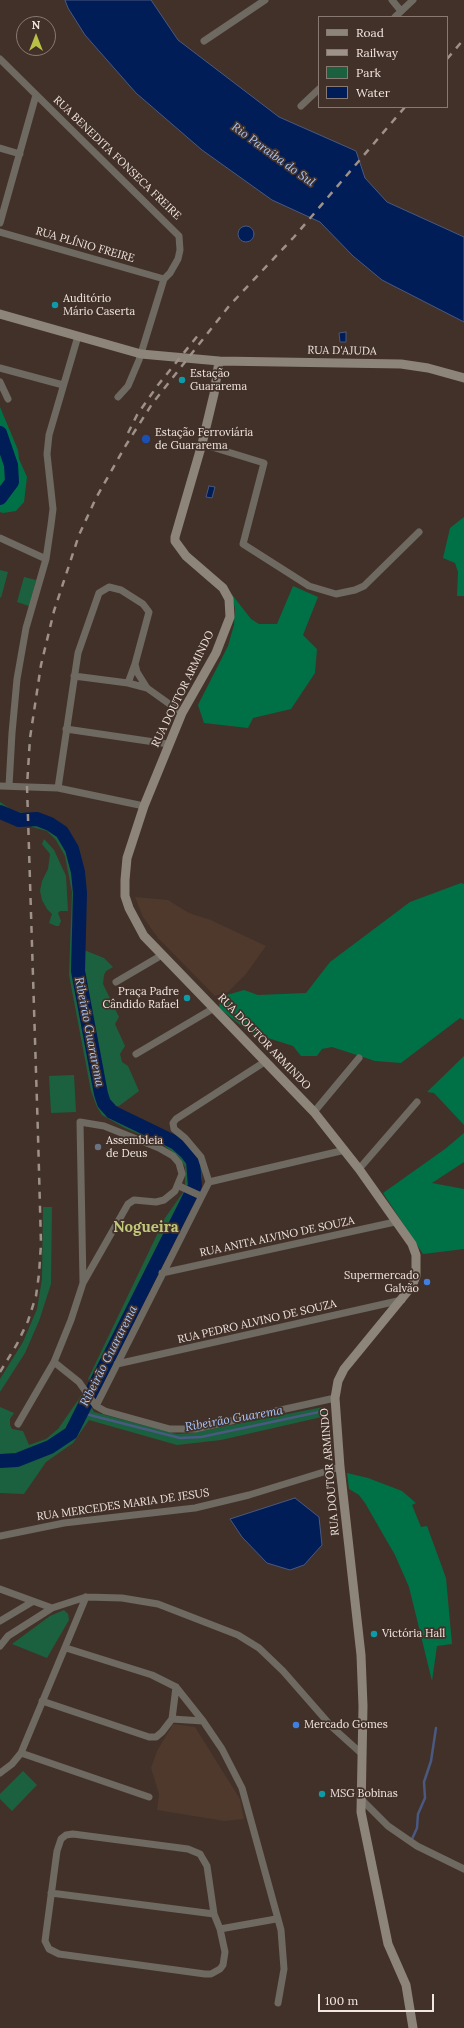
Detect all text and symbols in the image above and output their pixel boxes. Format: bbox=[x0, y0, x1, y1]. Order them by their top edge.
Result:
north arrow bbox=[16, 16, 56, 56]
legend bbox=[318, 16, 448, 108]
text: N bbox=[32, 18, 40, 32]
text: Road bbox=[356, 25, 384, 40]
text: Railway bbox=[356, 45, 398, 60]
text: Park bbox=[356, 65, 381, 80]
text: Water bbox=[356, 85, 390, 100]
street label: RUA BENEDITA FONSECA FREIRE bbox=[50, 93, 184, 223]
water label: Rio Paraíba do Sul bbox=[229, 120, 317, 190]
street label: RUA PLÍNIO FREIRE bbox=[34, 225, 136, 265]
place label: Auditório Mário Caserta bbox=[63, 292, 135, 318]
marker: Auditório Mário Caserta bbox=[50, 300, 60, 310]
street label: RUA D'AJUDA bbox=[307, 344, 377, 358]
place label: Estação Guararema bbox=[190, 367, 247, 393]
marker: Estação Guararema bbox=[177, 375, 187, 385]
place label: Estação Ferroviária de Guararema bbox=[155, 426, 253, 452]
marker: Estação Ferroviária de Guararema bbox=[140, 433, 152, 445]
street label: RUA DOUTOR ARMINDO bbox=[149, 629, 217, 749]
water label: Ribeirão Guararema bbox=[71, 976, 107, 1088]
place label: Praça Padre Cândido Rafael bbox=[102, 985, 179, 1011]
street label: RUA DOUTOR ARMINDO bbox=[215, 991, 313, 1093]
marker: Praça Padre Cândido Rafael bbox=[182, 993, 192, 1003]
place label: Assembleia de Deus bbox=[106, 1134, 163, 1160]
marker: Assembleia de Deus bbox=[93, 1142, 103, 1152]
street label: RUA ANITA ALVINO DE SOUZA bbox=[198, 1214, 356, 1260]
district label: Nogueira bbox=[113, 1219, 179, 1237]
place label: Supermercado Galvão bbox=[344, 1269, 419, 1295]
marker: Supermercado Galvão bbox=[422, 1277, 432, 1287]
street label: RUA PEDRO ALVINO DE SOUZA bbox=[176, 1297, 338, 1347]
water label: Ribeirão Guararema bbox=[77, 1303, 141, 1409]
water label: Ribeirão Guarema bbox=[184, 1403, 284, 1435]
street label: RUA DOUTOR ARMINDO bbox=[318, 1408, 342, 1536]
street label: RUA MERCEDES MARIA DE JESUS bbox=[36, 1486, 210, 1524]
place label: Victória Hall bbox=[382, 1627, 445, 1641]
marker: Victória Hall bbox=[369, 1629, 379, 1639]
place label: Mercado Gomes bbox=[304, 1718, 388, 1732]
marker: Mercado Gomes bbox=[291, 1720, 301, 1730]
place label: MSG Bobinas bbox=[330, 1787, 398, 1801]
marker: MSG Bobinas bbox=[317, 1789, 327, 1799]
scale bar bbox=[320, 1986, 436, 2012]
text: 100 m bbox=[325, 1993, 358, 2008]

